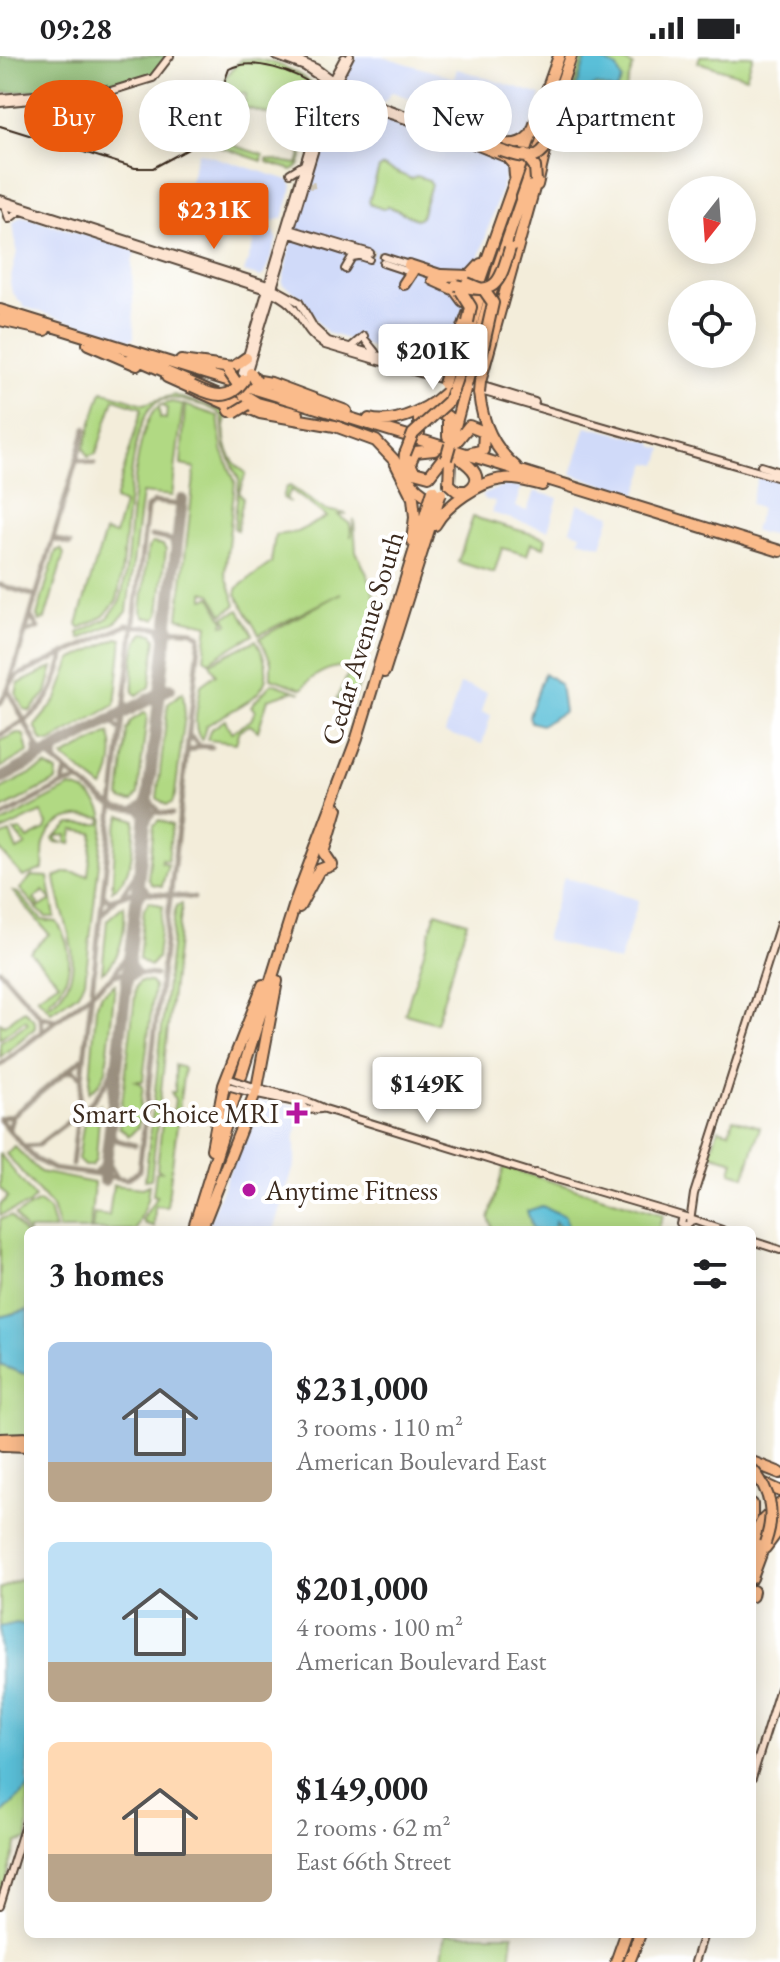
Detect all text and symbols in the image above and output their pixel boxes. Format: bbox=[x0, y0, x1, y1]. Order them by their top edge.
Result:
text: 09:28 bbox=[40, 9, 112, 48]
chip: Buy bbox=[24, 80, 123, 152]
chip: Rent bbox=[139, 80, 250, 152]
chip: Filters bbox=[266, 80, 388, 152]
chip: New bbox=[404, 80, 512, 152]
chip: Apartment bbox=[528, 80, 703, 152]
north arrow bbox=[668, 176, 756, 264]
map controls bbox=[668, 176, 756, 368]
pin: $231K bbox=[158, 183, 270, 251]
text: $231K bbox=[177, 192, 251, 226]
button: locate bbox=[668, 280, 756, 368]
pin: $201K bbox=[377, 324, 489, 392]
text: $201K bbox=[396, 333, 470, 367]
street label: Cedar Avenue South bbox=[312, 527, 412, 749]
pin: $149K bbox=[371, 1057, 483, 1125]
text: $149K bbox=[390, 1066, 464, 1100]
place label: Smart Choice MRI bbox=[72, 1095, 279, 1131]
marker: Smart Choice MRI bbox=[286, 1102, 308, 1124]
place label: Anytime Fitness bbox=[264, 1172, 438, 1208]
marker: Anytime Fitness bbox=[240, 1181, 258, 1199]
text: 3 homes bbox=[48, 1252, 164, 1296]
icon: filters bbox=[688, 1252, 732, 1296]
text: $231,000 bbox=[296, 1366, 428, 1410]
icon: home bbox=[112, 1374, 208, 1470]
text: 3 rooms · 110 m² bbox=[296, 1410, 463, 1444]
text: American Boulevard East bbox=[296, 1444, 546, 1478]
text: $201,000 bbox=[296, 1566, 428, 1610]
icon: home bbox=[112, 1574, 208, 1670]
text: 4 rooms · 100 m² bbox=[296, 1610, 463, 1644]
text: American Boulevard East bbox=[296, 1644, 546, 1678]
text: $149,000 bbox=[296, 1766, 428, 1810]
icon: home bbox=[112, 1774, 208, 1870]
text: 2 rooms · 62 m² bbox=[296, 1810, 451, 1844]
text: East 66th Street bbox=[296, 1844, 451, 1878]

